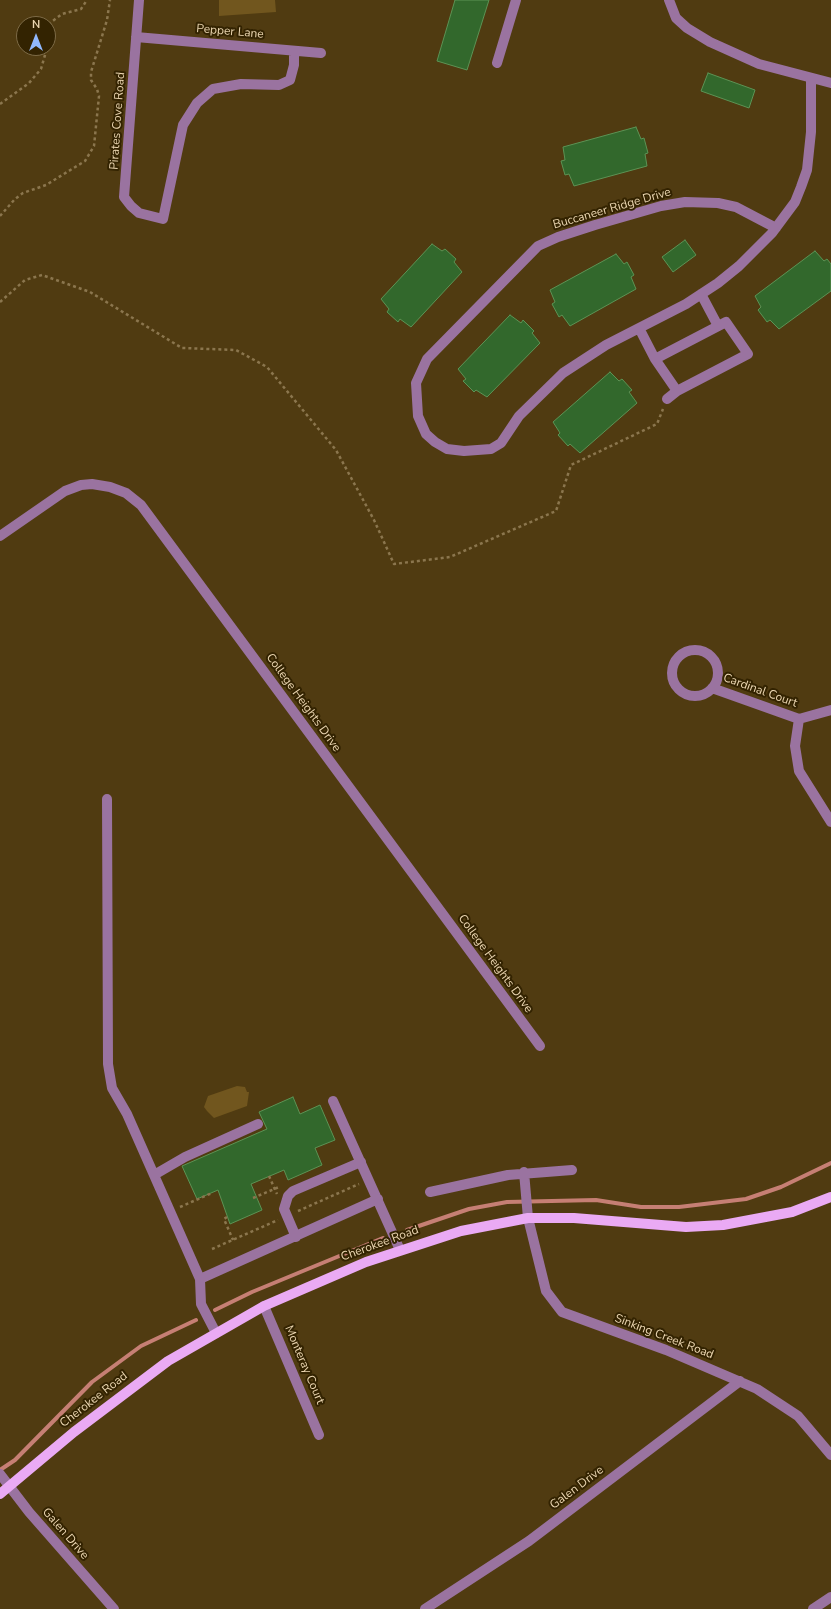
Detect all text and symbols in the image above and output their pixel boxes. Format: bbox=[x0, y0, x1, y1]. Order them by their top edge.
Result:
north arrow bbox=[16, 16, 56, 56]
text: N bbox=[32, 17, 40, 32]
street label: Pepper Lane bbox=[196, 22, 264, 42]
street label: Pirates Cove Road bbox=[107, 72, 129, 170]
street label: Buccaneer Ridge Drive bbox=[551, 185, 673, 233]
street label: College Heights Drive bbox=[263, 651, 343, 755]
street label: Cardinal Court bbox=[721, 671, 799, 711]
street label: College Heights Drive bbox=[455, 912, 535, 1016]
street label: Cherokee Road bbox=[339, 1223, 421, 1265]
street label: Sinking Creek Road bbox=[613, 1312, 715, 1362]
street label: Monteray Court bbox=[281, 1324, 327, 1406]
street label: Cherokee Road bbox=[57, 1369, 131, 1431]
street label: Galen Drive bbox=[547, 1463, 607, 1513]
street label: Galen Drive bbox=[39, 1505, 91, 1563]

